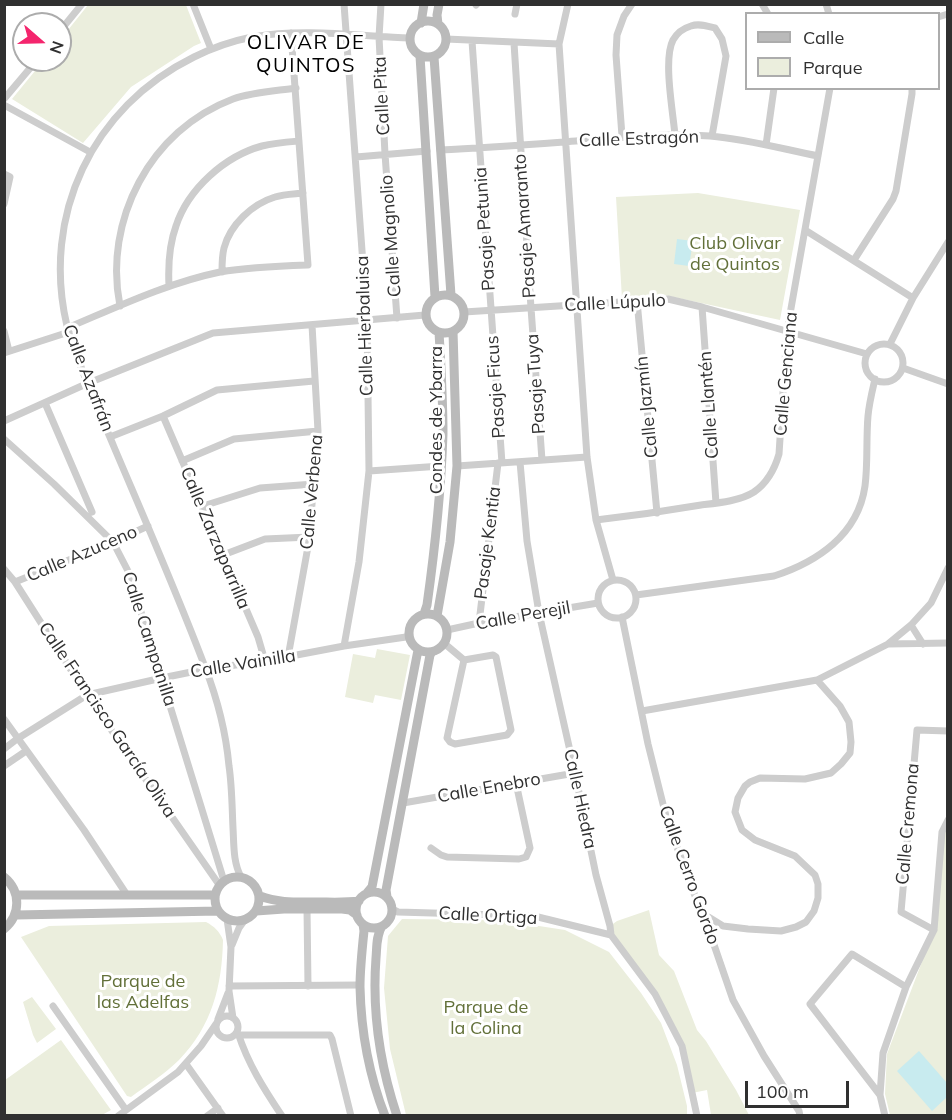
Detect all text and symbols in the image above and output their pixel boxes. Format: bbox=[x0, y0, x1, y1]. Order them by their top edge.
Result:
north arrow bbox=[12, 12, 72, 72]
legend bbox=[745, 12, 940, 90]
text: Calle bbox=[803, 26, 844, 49]
district label: OLIVAR DE QUINTOS bbox=[247, 31, 365, 78]
text: N bbox=[46, 38, 69, 57]
street label: Calle Pita bbox=[369, 56, 395, 136]
text: Parque bbox=[803, 56, 862, 79]
street label: Calle Estragón bbox=[578, 126, 700, 152]
street label: Pasaje Amaranto bbox=[509, 153, 541, 299]
street label: Pasaje Petunia bbox=[470, 166, 500, 292]
street label: Calle Magnolio bbox=[376, 174, 406, 298]
park label: Club Olivar de Quintos bbox=[689, 233, 781, 276]
street label: Calle Hierbaluisa bbox=[352, 255, 378, 397]
street label: Calle Lúpulo bbox=[564, 290, 666, 316]
street label: Calle Genciana bbox=[770, 311, 802, 437]
street label: Calle Azafrán bbox=[58, 321, 118, 435]
street label: Pasaje Tuya bbox=[522, 333, 550, 435]
street label: Pasaje Ficus bbox=[482, 335, 510, 439]
street label: Condes de Ybarra bbox=[426, 346, 448, 494]
street label: Calle Llantén bbox=[694, 350, 724, 460]
street label: Calle Jazmín bbox=[631, 355, 663, 459]
street label: Calle Verbena bbox=[296, 433, 328, 551]
street label: Calle Zarzaparrilla bbox=[175, 464, 255, 612]
street label: Pasaje Kentia bbox=[470, 485, 506, 601]
street label: Calle Azuceno bbox=[23, 521, 141, 587]
street label: Calle Campanilla bbox=[117, 569, 181, 709]
street label: Calle Perejil bbox=[474, 597, 572, 635]
street label: Calle Francisco García Oliva bbox=[33, 618, 181, 822]
street label: Calle Vainilla bbox=[189, 645, 297, 683]
street label: Calle Hiedra bbox=[559, 747, 601, 851]
street label: Calle Cremona bbox=[892, 762, 924, 886]
street label: Calle Enebro bbox=[436, 768, 542, 808]
street label: Calle Cerro Gordo bbox=[654, 803, 724, 947]
street label: Calle Ortiga bbox=[438, 903, 538, 929]
park label: Parque de las Adelfas bbox=[97, 971, 189, 1014]
park label: Parque de la Colina bbox=[444, 997, 528, 1040]
scale bar bbox=[748, 1069, 852, 1107]
text: 100 m bbox=[756, 1080, 809, 1103]

